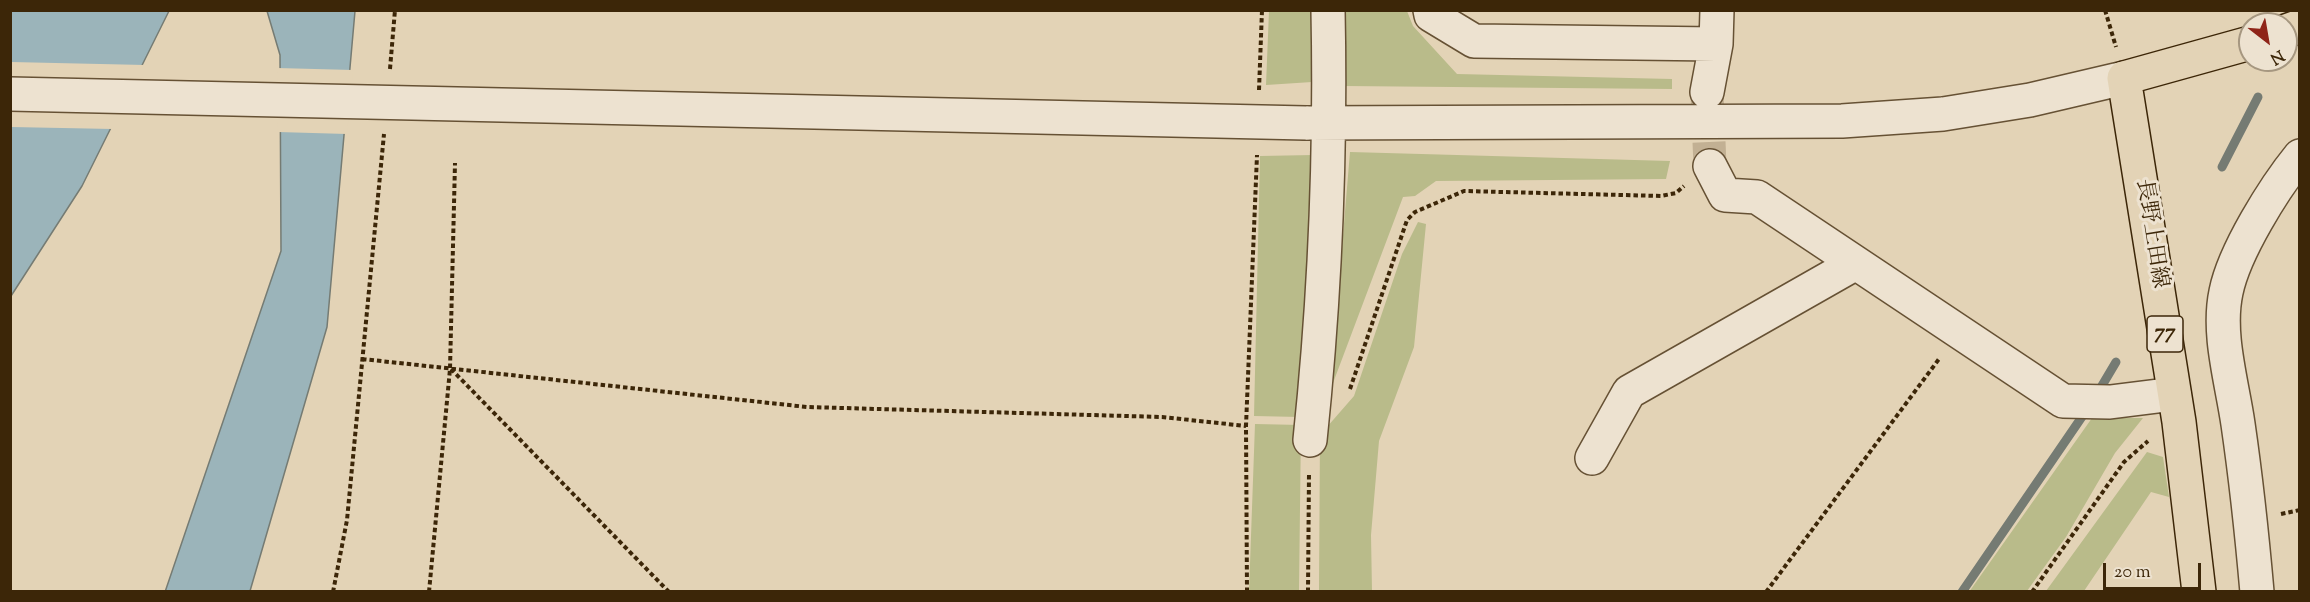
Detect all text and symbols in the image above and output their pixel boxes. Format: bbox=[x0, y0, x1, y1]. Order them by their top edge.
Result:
north arrow bbox=[2238, 12, 2298, 72]
text: N bbox=[2265, 43, 2288, 69]
street label: 長野上田線 bbox=[2128, 178, 2172, 290]
road number: 77 bbox=[2147, 316, 2183, 352]
scale bar bbox=[2106, 551, 2204, 589]
text: 20 m bbox=[2114, 560, 2151, 586]

